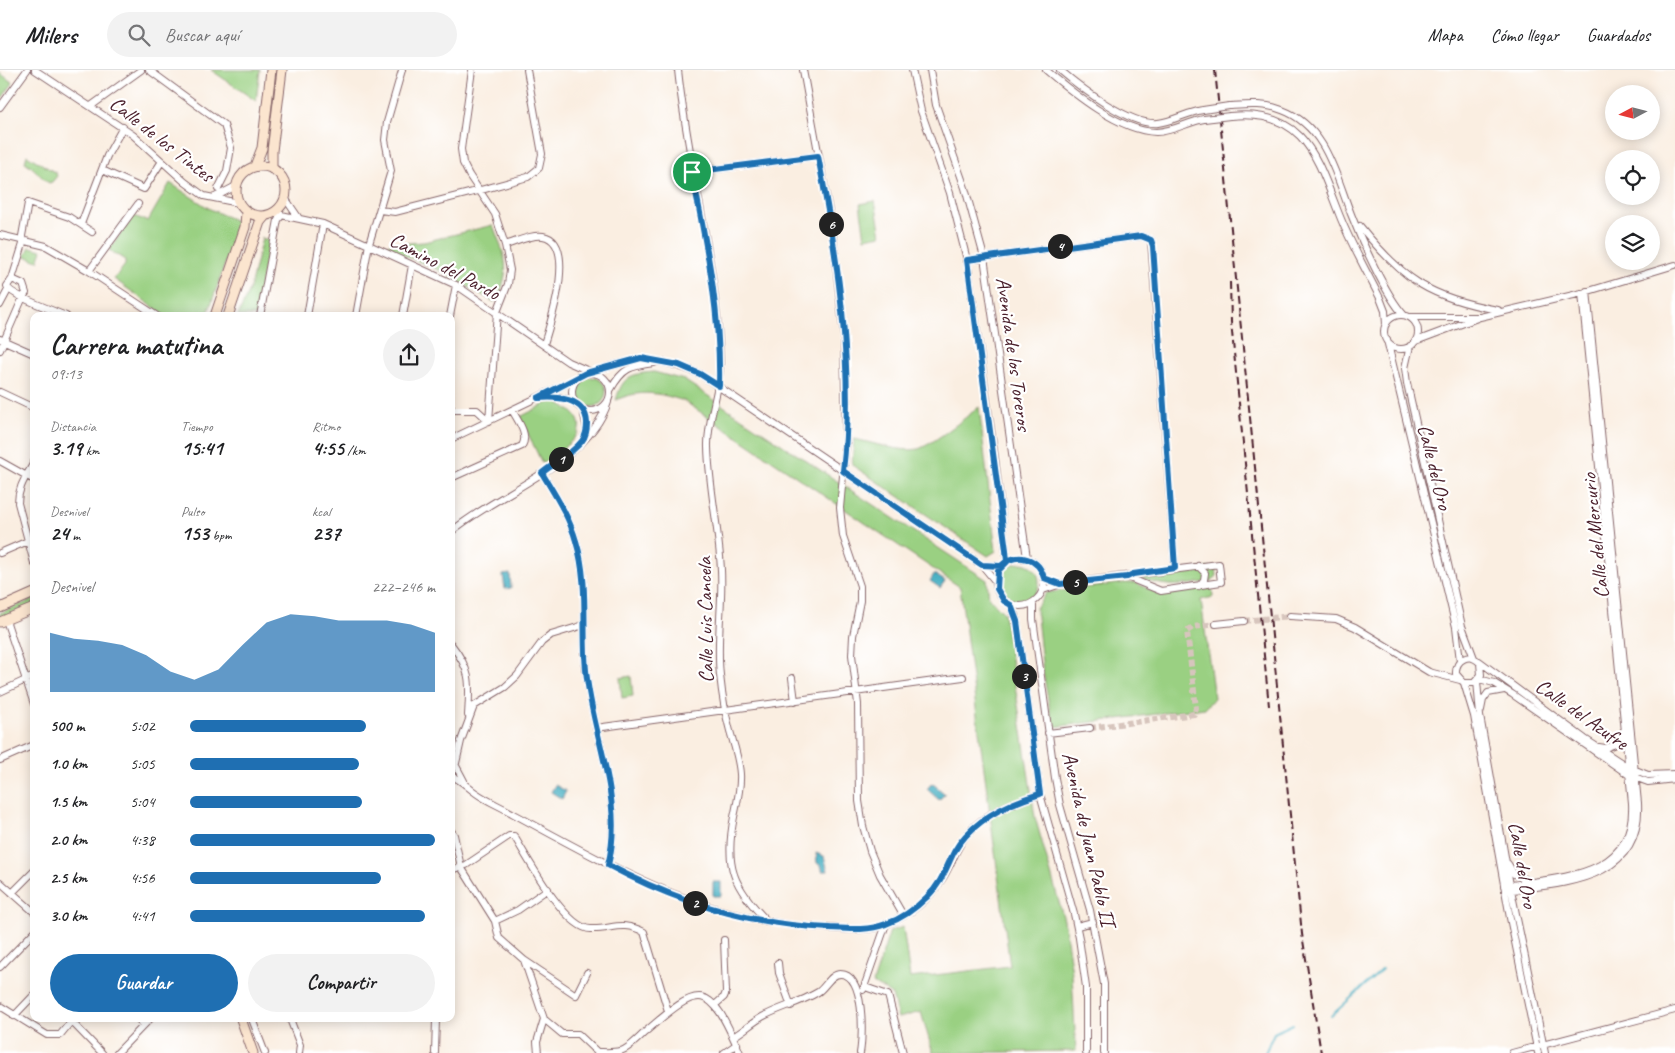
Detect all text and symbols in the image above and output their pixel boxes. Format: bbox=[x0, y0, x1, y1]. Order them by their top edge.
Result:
search box bbox=[107, 12, 457, 57]
text: Milers bbox=[25, 20, 77, 50]
icon: search bbox=[125, 21, 153, 49]
text: Buscar aquí bbox=[165, 23, 239, 47]
text: Mapa bbox=[1428, 24, 1463, 46]
text: Cómo llegar bbox=[1491, 24, 1559, 46]
text: Guardados bbox=[1587, 24, 1650, 46]
north arrow bbox=[1605, 85, 1660, 140]
map controls bbox=[1605, 85, 1660, 270]
street label: Calle de los Tintes bbox=[105, 90, 221, 189]
button: locate bbox=[1605, 150, 1660, 205]
pin bbox=[671, 151, 713, 193]
icon: arrive bbox=[678, 158, 706, 186]
pin: 6 bbox=[818, 212, 844, 236]
button: layers bbox=[1605, 215, 1660, 270]
text: 6 bbox=[828, 216, 835, 233]
street label: Camino del Pardo bbox=[385, 226, 506, 307]
pin: 4 bbox=[1048, 234, 1072, 258]
text: 4 bbox=[1057, 238, 1064, 255]
street label: Avenida de los Toreros bbox=[990, 276, 1038, 434]
text: Carrera matutina bbox=[50, 327, 222, 362]
button: share bbox=[383, 329, 435, 381]
text: 09:13 bbox=[50, 364, 82, 384]
text: Distancia bbox=[50, 418, 96, 435]
text: Tiempo bbox=[181, 418, 213, 435]
text: Ritmo bbox=[312, 418, 340, 435]
street label: Calle del Oro bbox=[1412, 422, 1459, 514]
text: 3.19 bbox=[50, 435, 82, 461]
text: 15:41 bbox=[181, 435, 223, 461]
text: 4:55 bbox=[312, 435, 344, 461]
text: km bbox=[82, 442, 99, 459]
text: /km bbox=[344, 442, 366, 459]
pin: 1 bbox=[548, 446, 574, 472]
text: 1 bbox=[558, 451, 565, 468]
street label: Calle del Mercurio bbox=[1575, 471, 1615, 600]
text: Desnivel bbox=[50, 503, 88, 520]
text: Pulso bbox=[181, 503, 204, 520]
text: kcal bbox=[312, 503, 331, 520]
text: 24 bbox=[50, 520, 69, 546]
text: 153 bbox=[181, 520, 209, 546]
text: 237 bbox=[312, 520, 340, 546]
text: m bbox=[69, 527, 80, 544]
text: bpm bbox=[209, 527, 232, 544]
street label: Calle Luis Cancela bbox=[691, 555, 719, 683]
pin: 5 bbox=[1062, 570, 1088, 594]
text: 5 bbox=[1072, 574, 1079, 591]
text: Desnivel bbox=[50, 577, 93, 597]
text: 222–246 m bbox=[372, 577, 435, 597]
pin: 3 bbox=[1012, 664, 1036, 688]
text: 3 bbox=[1021, 668, 1028, 685]
street label: Calle del Azufre bbox=[1531, 673, 1634, 756]
text: 500 m bbox=[50, 716, 84, 736]
text: 5:02 bbox=[130, 716, 155, 736]
street label: Avenida de Juan Pablo II bbox=[1056, 750, 1123, 933]
text: 1.0 km bbox=[50, 754, 87, 774]
text: 5:05 bbox=[130, 754, 155, 774]
text: 1.5 km bbox=[50, 792, 87, 812]
text: 5:04 bbox=[130, 792, 155, 812]
street label: Calle del Oro bbox=[1503, 820, 1544, 912]
text: 2.0 km bbox=[50, 830, 87, 850]
text: 4:38 bbox=[130, 830, 155, 850]
text: 2.5 km bbox=[50, 868, 87, 888]
text: 4:56 bbox=[130, 868, 155, 888]
pin: 2 bbox=[682, 890, 708, 916]
text: 2 bbox=[692, 895, 699, 912]
text: 3.0 km bbox=[50, 906, 87, 926]
text: 4:41 bbox=[130, 906, 155, 926]
button: Guardar bbox=[50, 954, 238, 1012]
button: Compartir bbox=[248, 954, 435, 1012]

